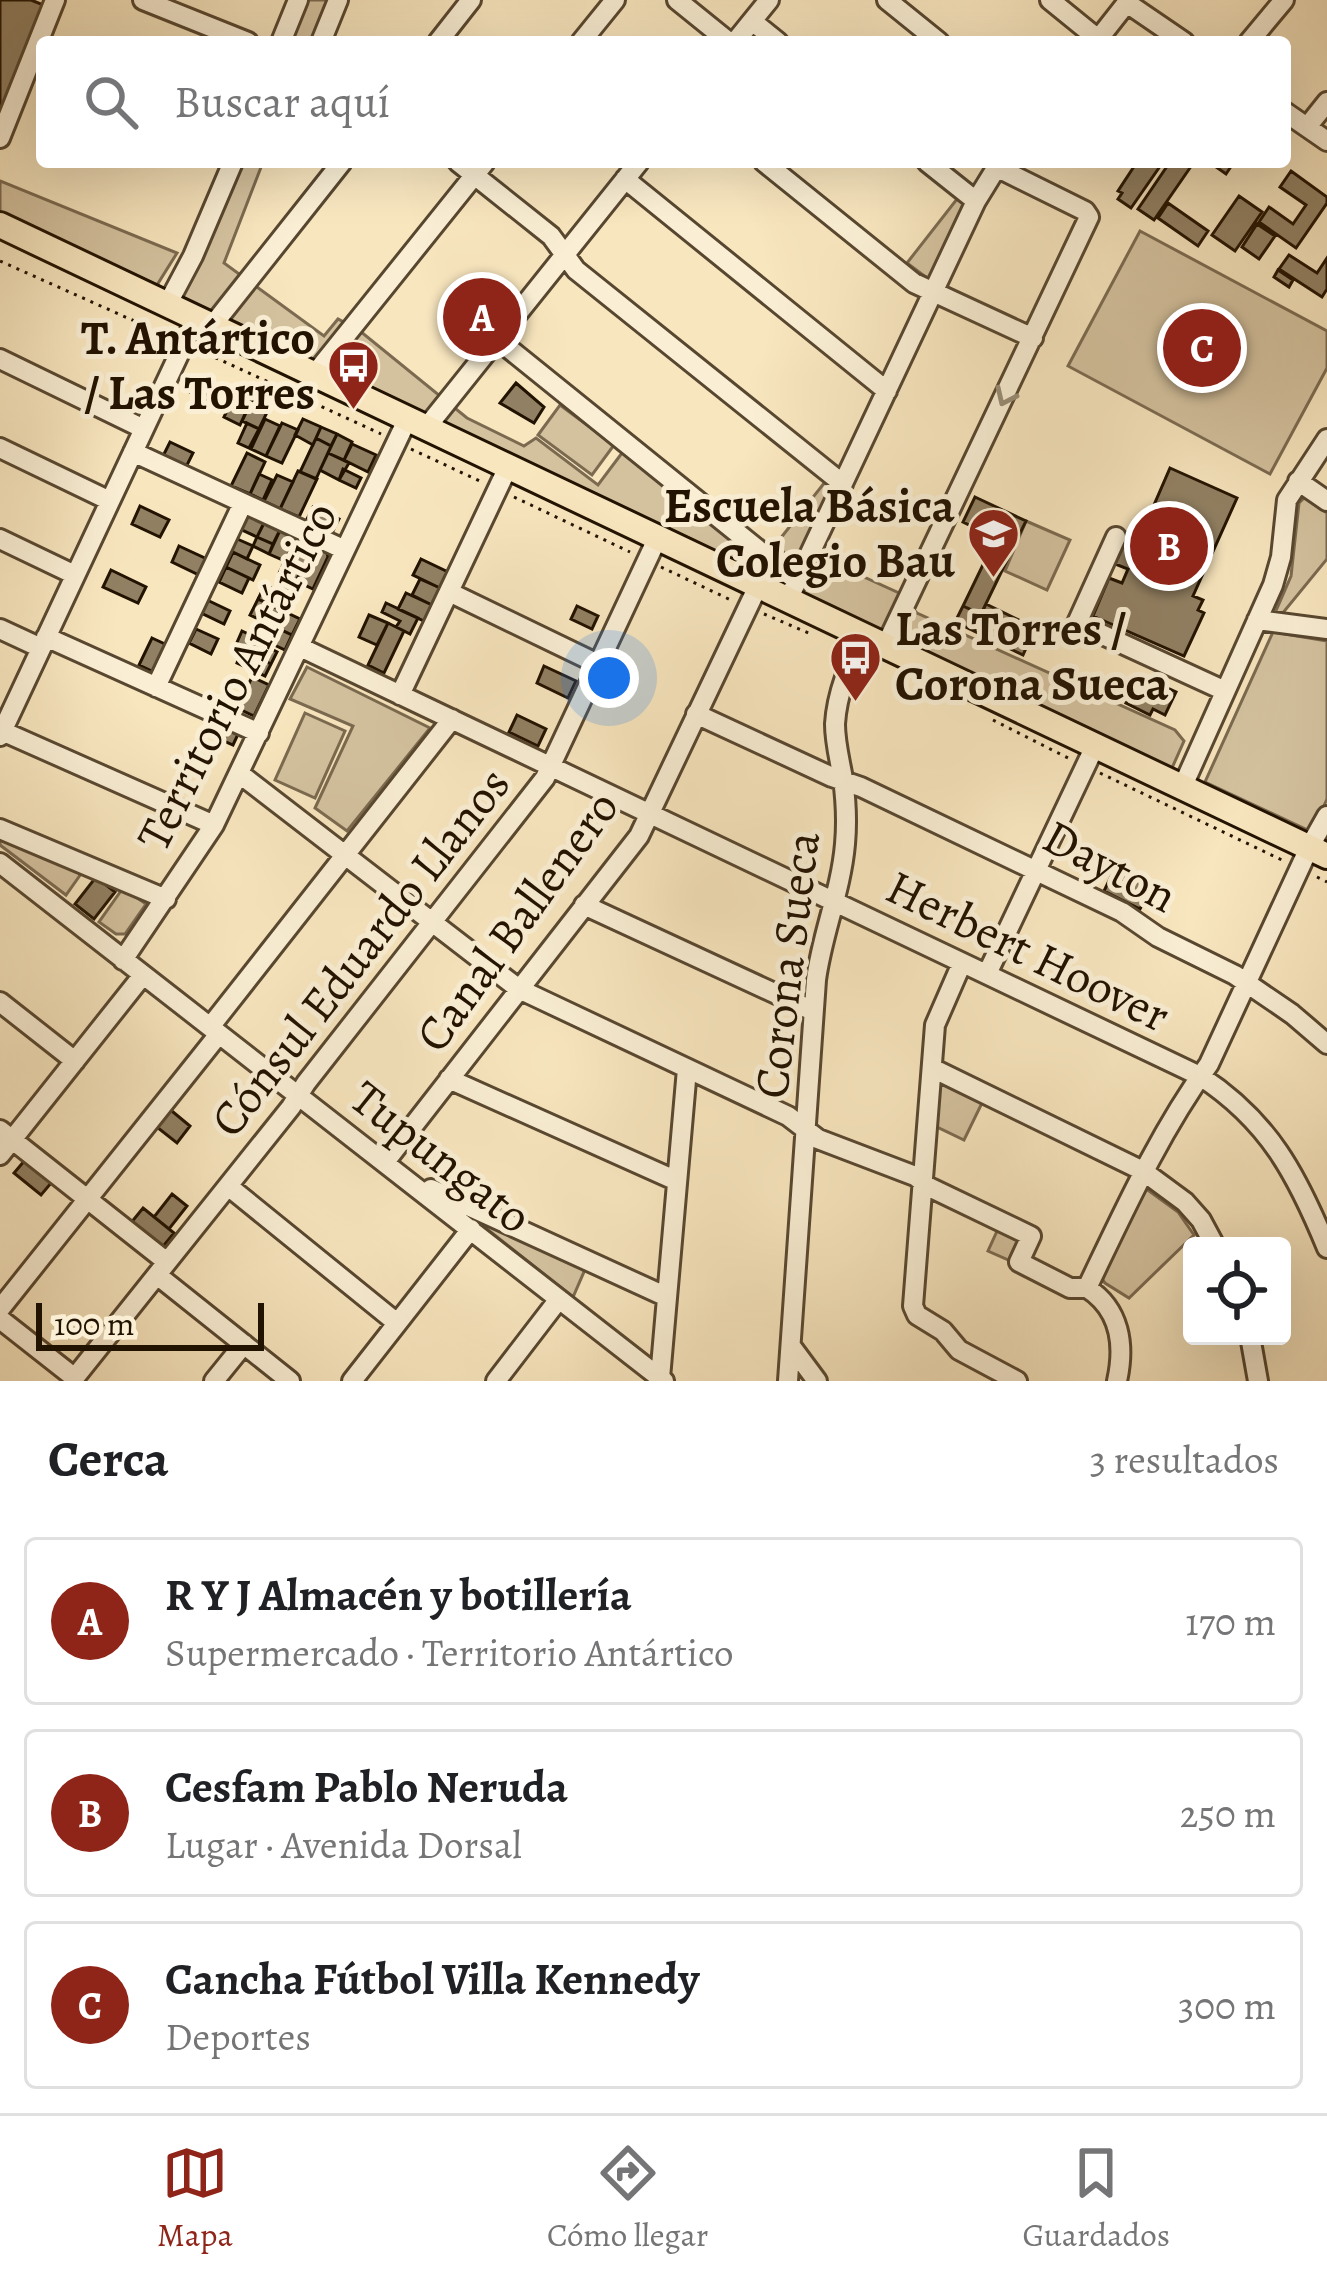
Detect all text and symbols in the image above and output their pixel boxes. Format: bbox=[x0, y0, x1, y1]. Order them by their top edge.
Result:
search box bbox=[36, 36, 1291, 168]
icon: search bbox=[78, 69, 144, 135]
text: Buscar aquí bbox=[174, 71, 390, 133]
pin: A bbox=[443, 272, 521, 362]
pin: C bbox=[1163, 303, 1241, 393]
place label: T. Antártico / Las Torres bbox=[81, 305, 315, 426]
bus stop icon: T. Antártico / Las Torres bbox=[326, 338, 382, 412]
one-way arrow bbox=[996, 385, 1019, 406]
place label: Escuela Básica Colegio Bau bbox=[664, 473, 956, 594]
street label: Territorio Antártico bbox=[121, 490, 353, 862]
pin: B bbox=[1130, 501, 1208, 591]
school or university icon: Escuela Básica Colegio Bau bbox=[966, 506, 1022, 580]
place label: Las Torres / Corona Sueca bbox=[895, 596, 1169, 717]
bus stop icon: Las Torres / Corona Sueca bbox=[828, 629, 884, 703]
your location bbox=[579, 648, 639, 708]
street label: Cónsul Eduardo Llanos bbox=[195, 754, 525, 1150]
street label: Canal Ballenero bbox=[400, 777, 634, 1065]
street label: Dayton bbox=[1032, 803, 1188, 929]
street label: Corona Sueca bbox=[738, 827, 836, 1102]
street label: Herbert Hoover bbox=[875, 854, 1181, 1048]
street label: Tupungato bbox=[336, 1065, 546, 1249]
map controls bbox=[1183, 1237, 1291, 1345]
button: locate bbox=[1183, 1237, 1291, 1345]
scale bar bbox=[36, 1297, 264, 1350]
text: 100 m bbox=[54, 1301, 134, 1346]
text: Cerca bbox=[48, 1424, 169, 1494]
text: 3 resultados bbox=[1090, 1433, 1279, 1486]
text: R Y J Almacén y botillería bbox=[165, 1564, 632, 1626]
text: A bbox=[78, 1595, 102, 1648]
text: 170 m bbox=[1185, 1595, 1276, 1648]
text: Supermercado · Territorio Antártico bbox=[165, 1626, 733, 1679]
text: Cesfam Pablo Neruda bbox=[165, 1756, 568, 1818]
text: B bbox=[78, 1787, 102, 1840]
text: 250 m bbox=[1180, 1787, 1276, 1840]
text: Lugar · Avenida Dorsal bbox=[165, 1818, 522, 1871]
text: Cancha Fútbol Villa Kennedy bbox=[165, 1948, 699, 2010]
text: C bbox=[78, 1979, 102, 2032]
text: 300 m bbox=[1178, 1979, 1276, 2032]
text: Deportes bbox=[165, 2010, 311, 2063]
tab: Mapa bbox=[157, 2140, 233, 2257]
tab: Cómo llegar bbox=[547, 2140, 708, 2257]
tab: Guardados bbox=[1023, 2140, 1170, 2257]

